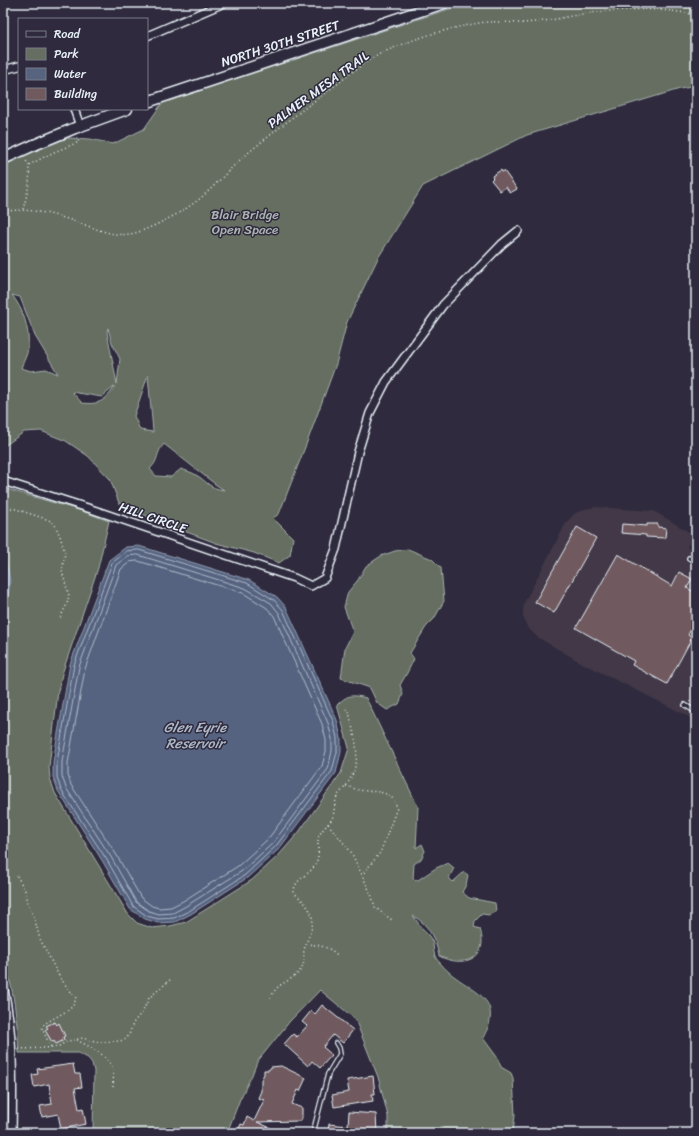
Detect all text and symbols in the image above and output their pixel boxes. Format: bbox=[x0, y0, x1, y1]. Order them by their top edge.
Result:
street label: NORTH 30TH STREET bbox=[218, 13, 343, 74]
legend bbox=[18, 18, 148, 110]
text: Road bbox=[54, 23, 81, 45]
text: Park bbox=[54, 43, 79, 65]
street label: PALMER MESA TRAIL bbox=[263, 45, 374, 134]
text: Water bbox=[54, 63, 87, 85]
text: Building bbox=[54, 83, 97, 105]
park label: Blair Bridge Open Space bbox=[211, 203, 279, 241]
street label: HILL CIRCLE bbox=[116, 495, 191, 540]
water label: Glen Eyrie Reservoir bbox=[164, 715, 227, 756]

